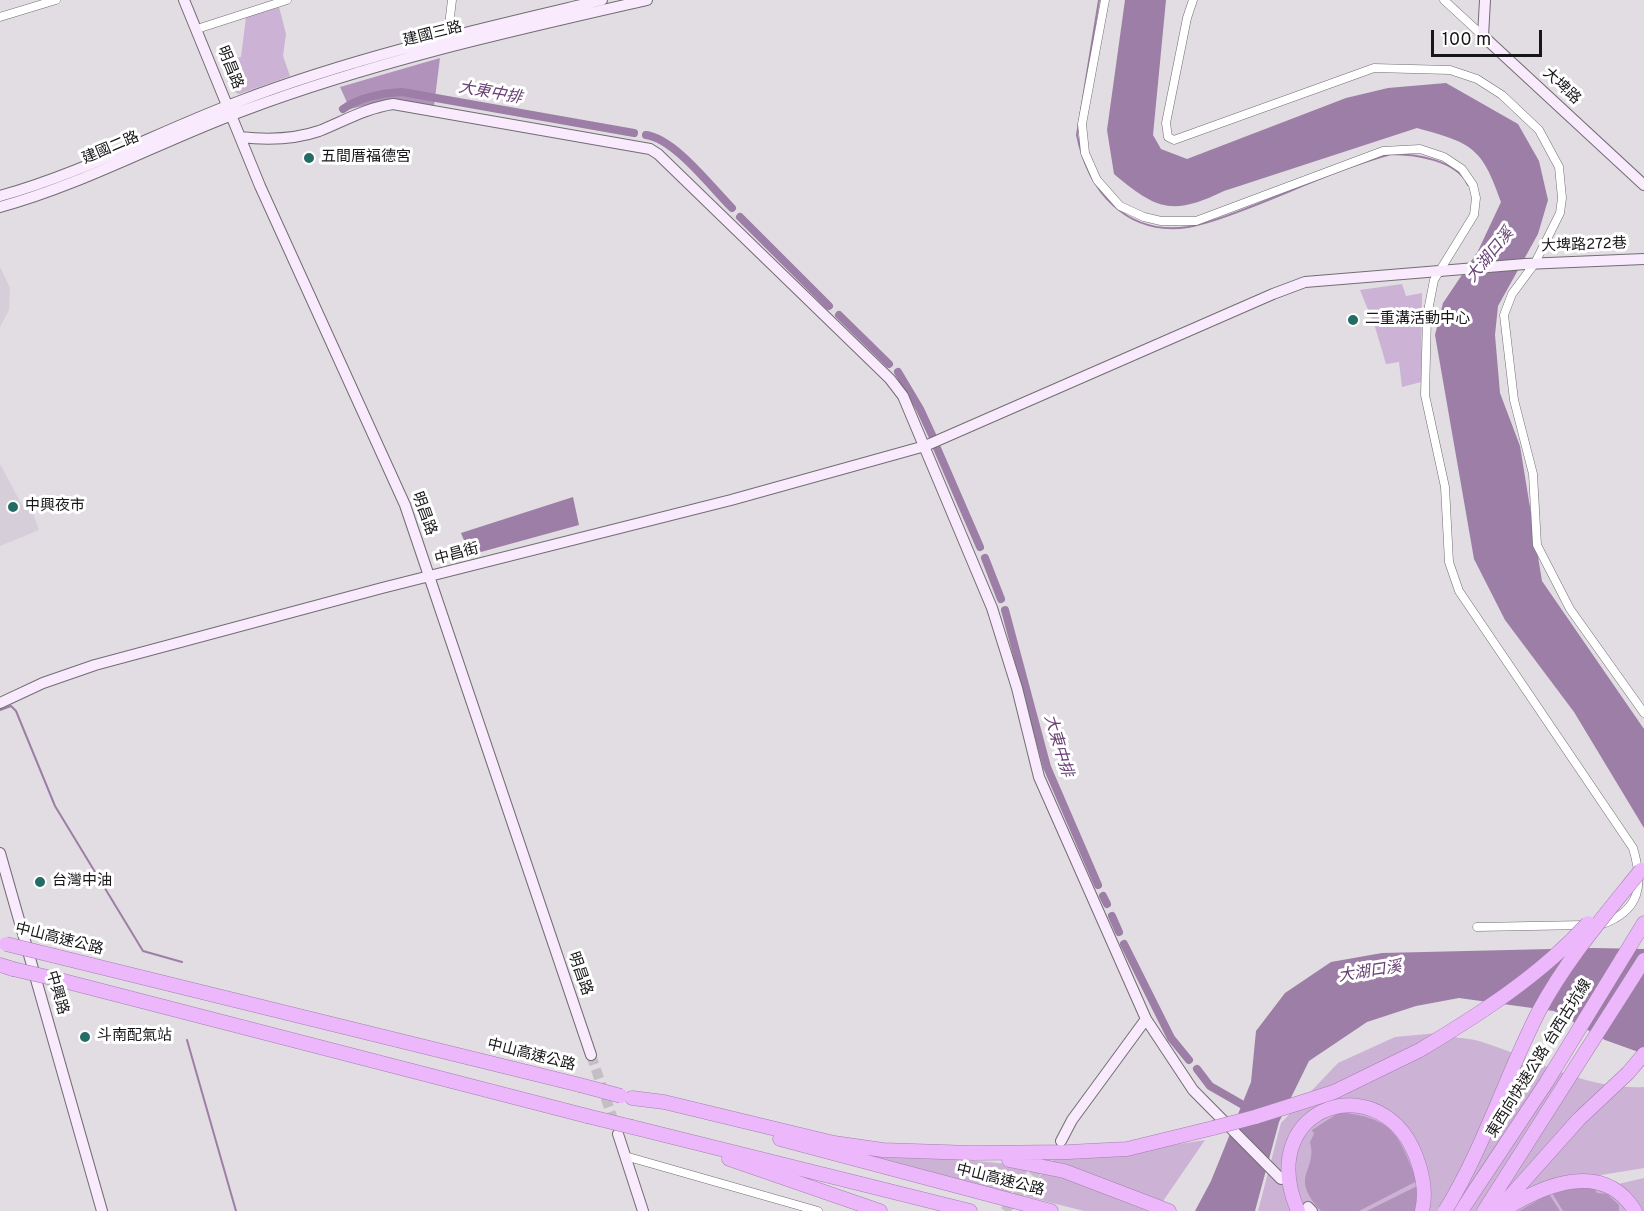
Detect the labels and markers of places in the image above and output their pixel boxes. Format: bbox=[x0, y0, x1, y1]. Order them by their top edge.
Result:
place label: 五間厝福德宮 bbox=[321, 149, 411, 167]
marker: 五間厝福德宮 bbox=[302, 151, 316, 165]
place label: 二重溝活動中心 bbox=[1365, 311, 1470, 329]
marker: 二重溝活動中心 bbox=[1346, 313, 1360, 327]
place label: 中興夜市 bbox=[25, 498, 85, 516]
marker: 中興夜市 bbox=[6, 500, 20, 514]
place label: 台灣中油 bbox=[52, 873, 112, 891]
marker: 台灣中油 bbox=[33, 875, 47, 889]
place label: 斗南配氣站 bbox=[97, 1028, 172, 1046]
marker: 斗南配氣站 bbox=[78, 1030, 92, 1044]

